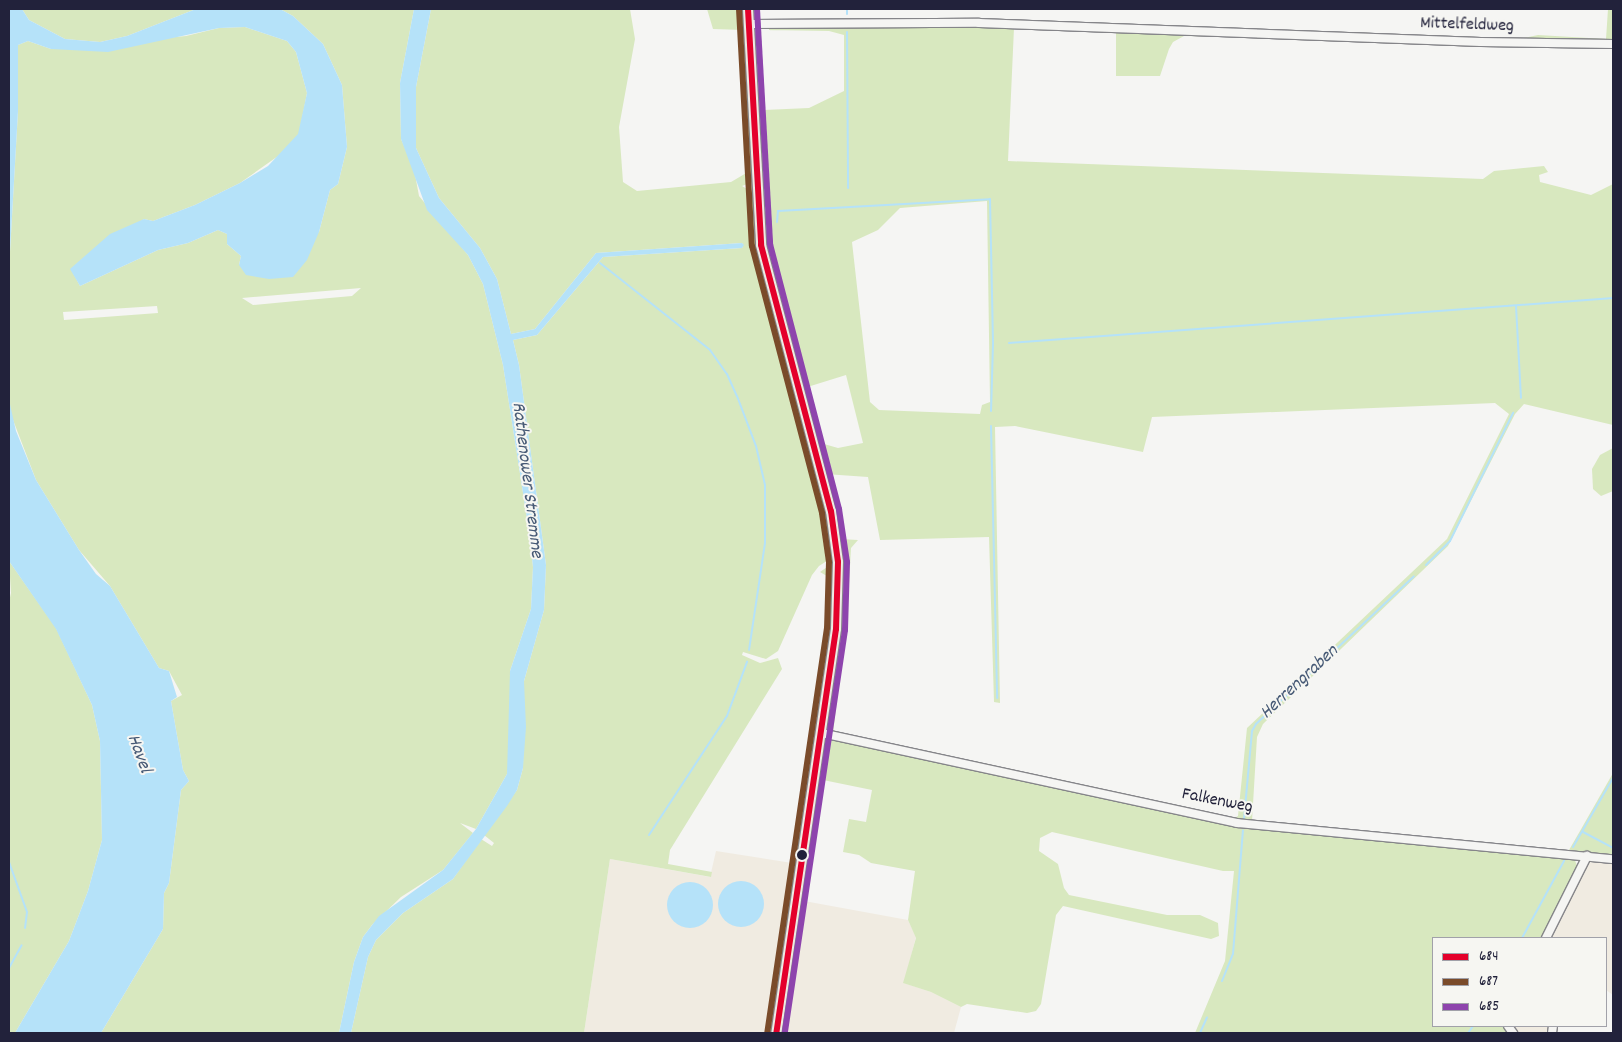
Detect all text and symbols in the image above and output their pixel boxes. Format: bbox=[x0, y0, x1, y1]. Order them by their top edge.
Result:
street label: Mittelfeldweg bbox=[1420, 14, 1514, 38]
water label: Rathenower Stremme bbox=[505, 401, 547, 559]
water label: Herrengraben bbox=[1256, 641, 1344, 725]
water label: Havel bbox=[121, 732, 155, 776]
street label: Falkenweg bbox=[1180, 785, 1254, 819]
unlabelled marker bbox=[797, 850, 807, 860]
legend bbox=[1432, 937, 1607, 1027]
text: 684 bbox=[1479, 946, 1499, 968]
text: 687 bbox=[1479, 971, 1498, 993]
text: 685 bbox=[1479, 996, 1499, 1018]

